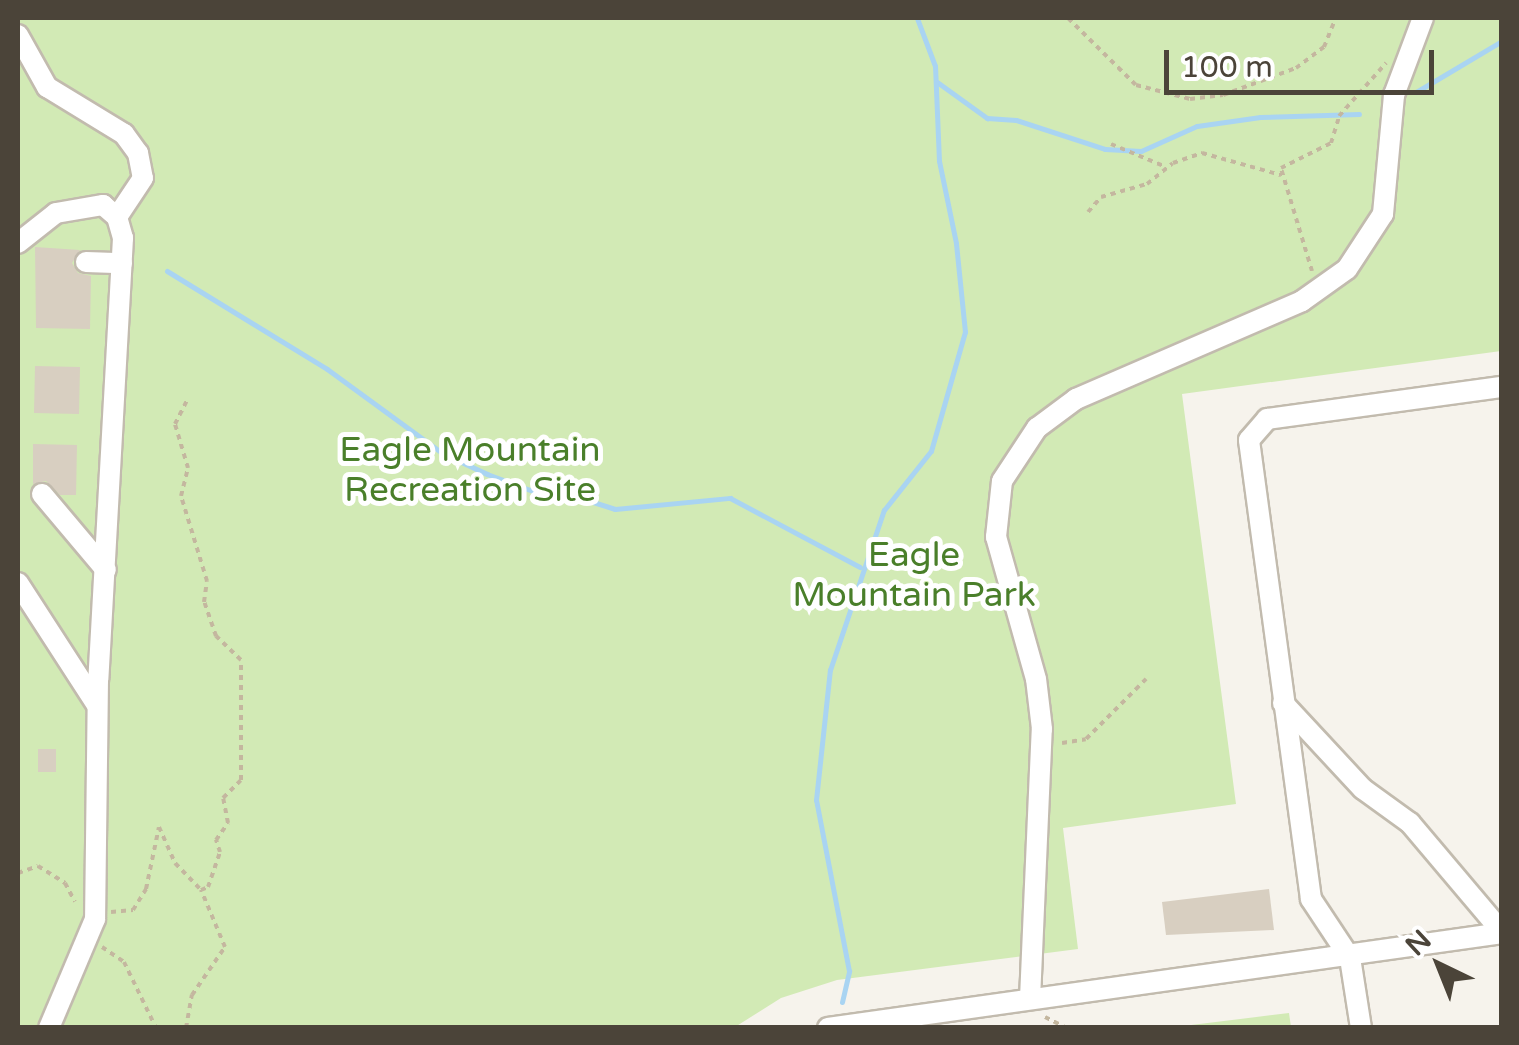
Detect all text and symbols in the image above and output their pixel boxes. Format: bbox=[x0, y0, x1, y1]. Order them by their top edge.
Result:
scale bar bbox=[1169, 30, 1439, 92]
text: 100 m bbox=[1181, 49, 1273, 86]
park label: Eagle Mountain Recreation Site bbox=[339, 429, 601, 511]
park label: Eagle Mountain Park bbox=[792, 534, 1036, 616]
north arrow bbox=[1389, 915, 1489, 1015]
text: N bbox=[1399, 923, 1438, 963]

